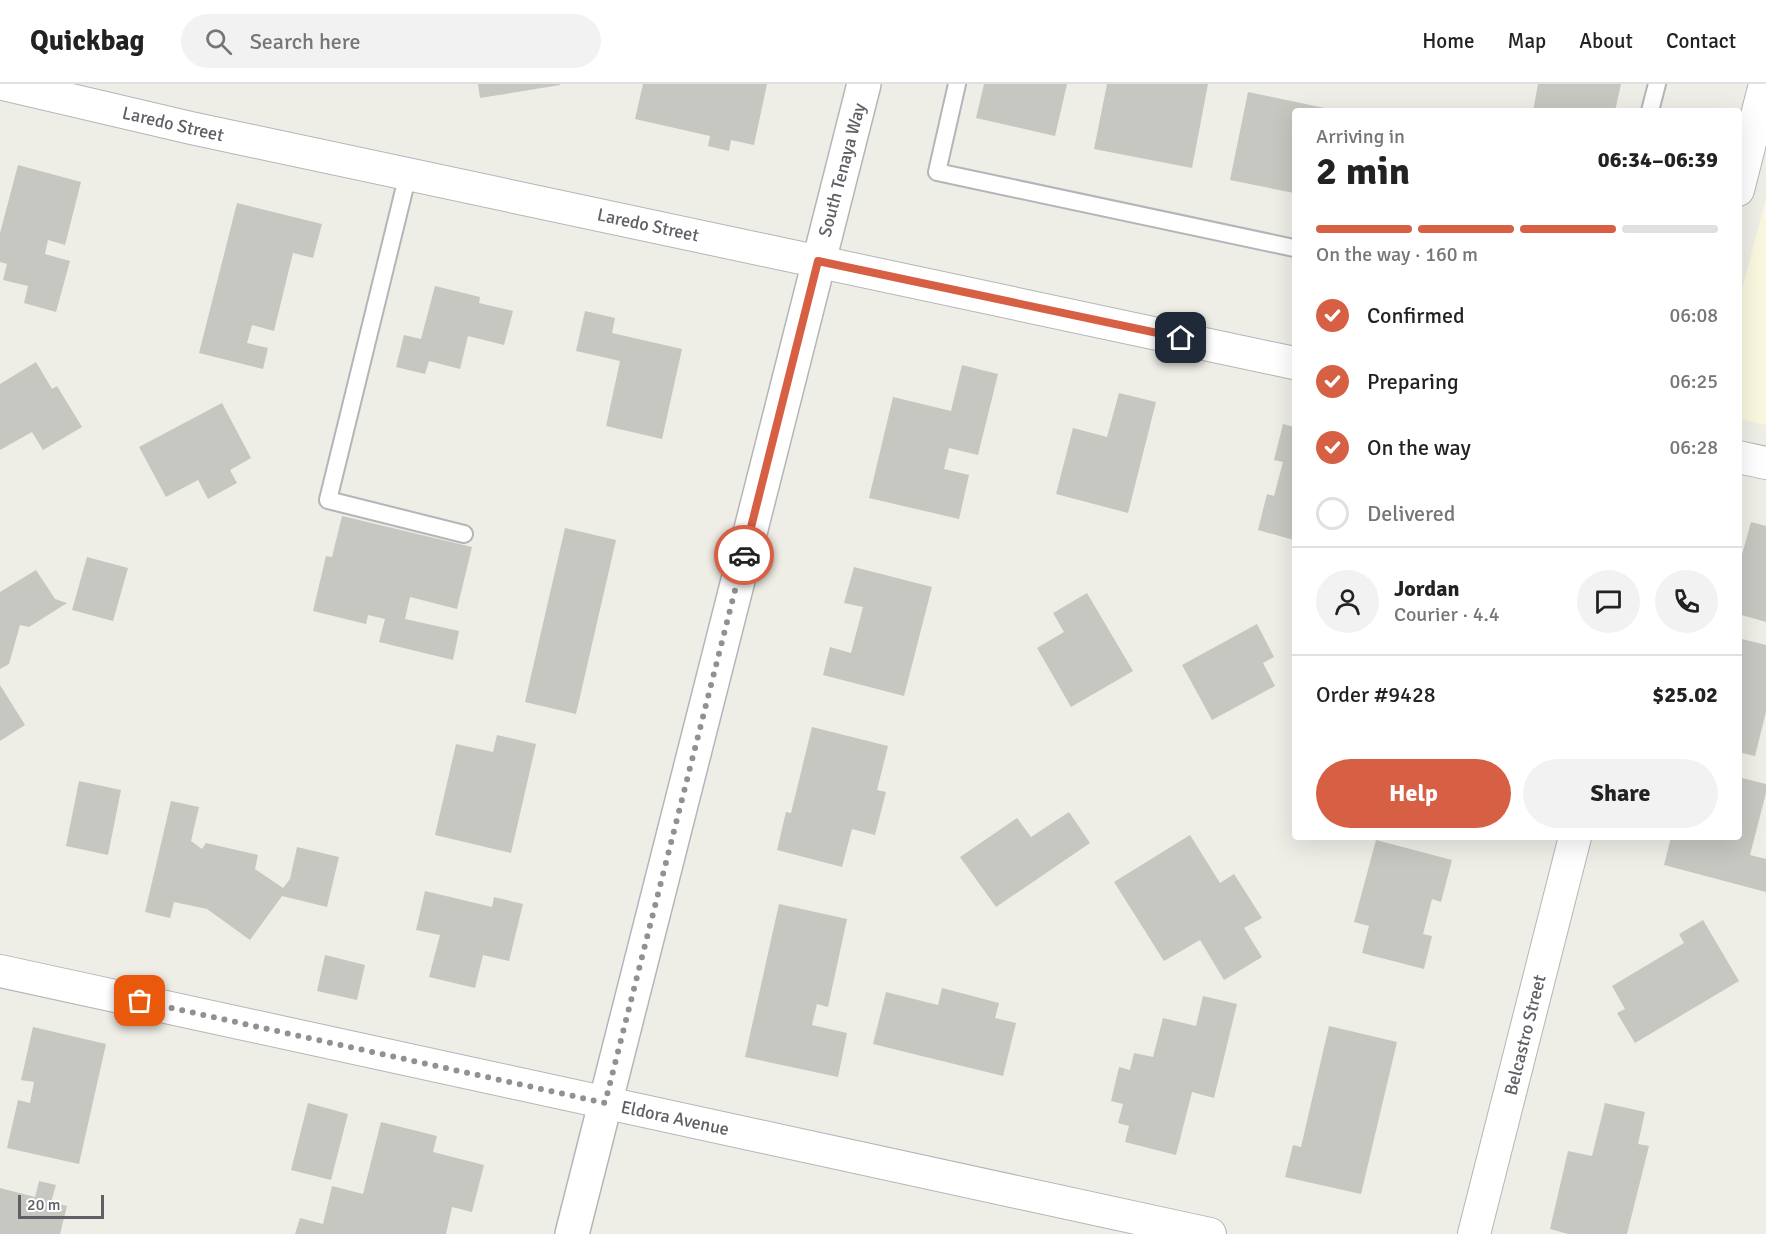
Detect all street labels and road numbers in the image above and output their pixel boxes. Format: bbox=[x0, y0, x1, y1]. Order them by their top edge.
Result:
street label: South Tenaya Way bbox=[814, 100, 871, 239]
street label: Laredo Street bbox=[120, 102, 226, 146]
street label: Laredo Street bbox=[595, 203, 701, 247]
street label: Belcastro Street bbox=[1499, 973, 1551, 1097]
street label: Eldora Avenue bbox=[619, 1096, 731, 1140]

